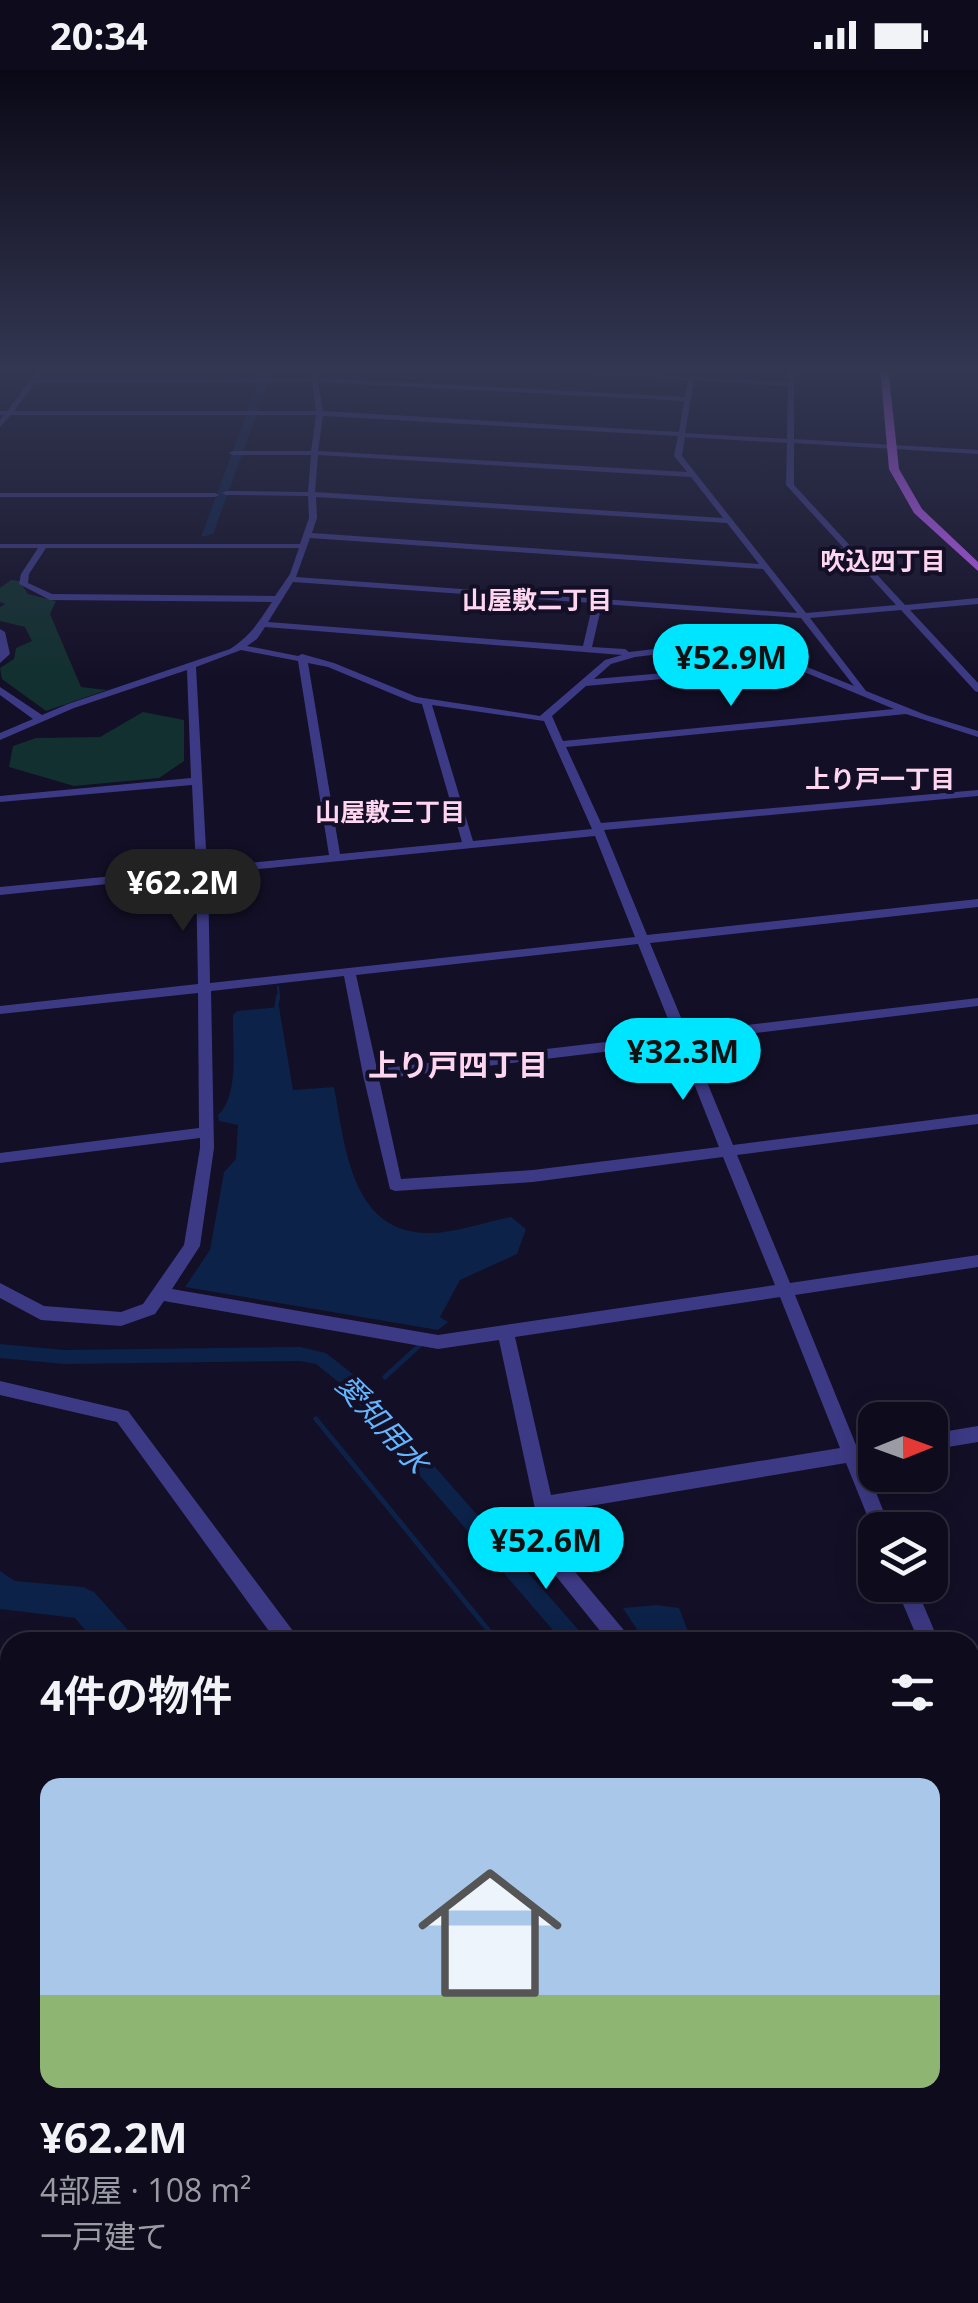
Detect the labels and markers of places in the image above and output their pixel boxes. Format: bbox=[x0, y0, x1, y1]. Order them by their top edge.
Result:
pin: ¥52.9M bbox=[650, 624, 812, 709]
pin: ¥62.2M bbox=[102, 849, 264, 934]
pin: ¥32.3M bbox=[602, 1018, 764, 1103]
pin: ¥52.6M bbox=[465, 1507, 627, 1592]

